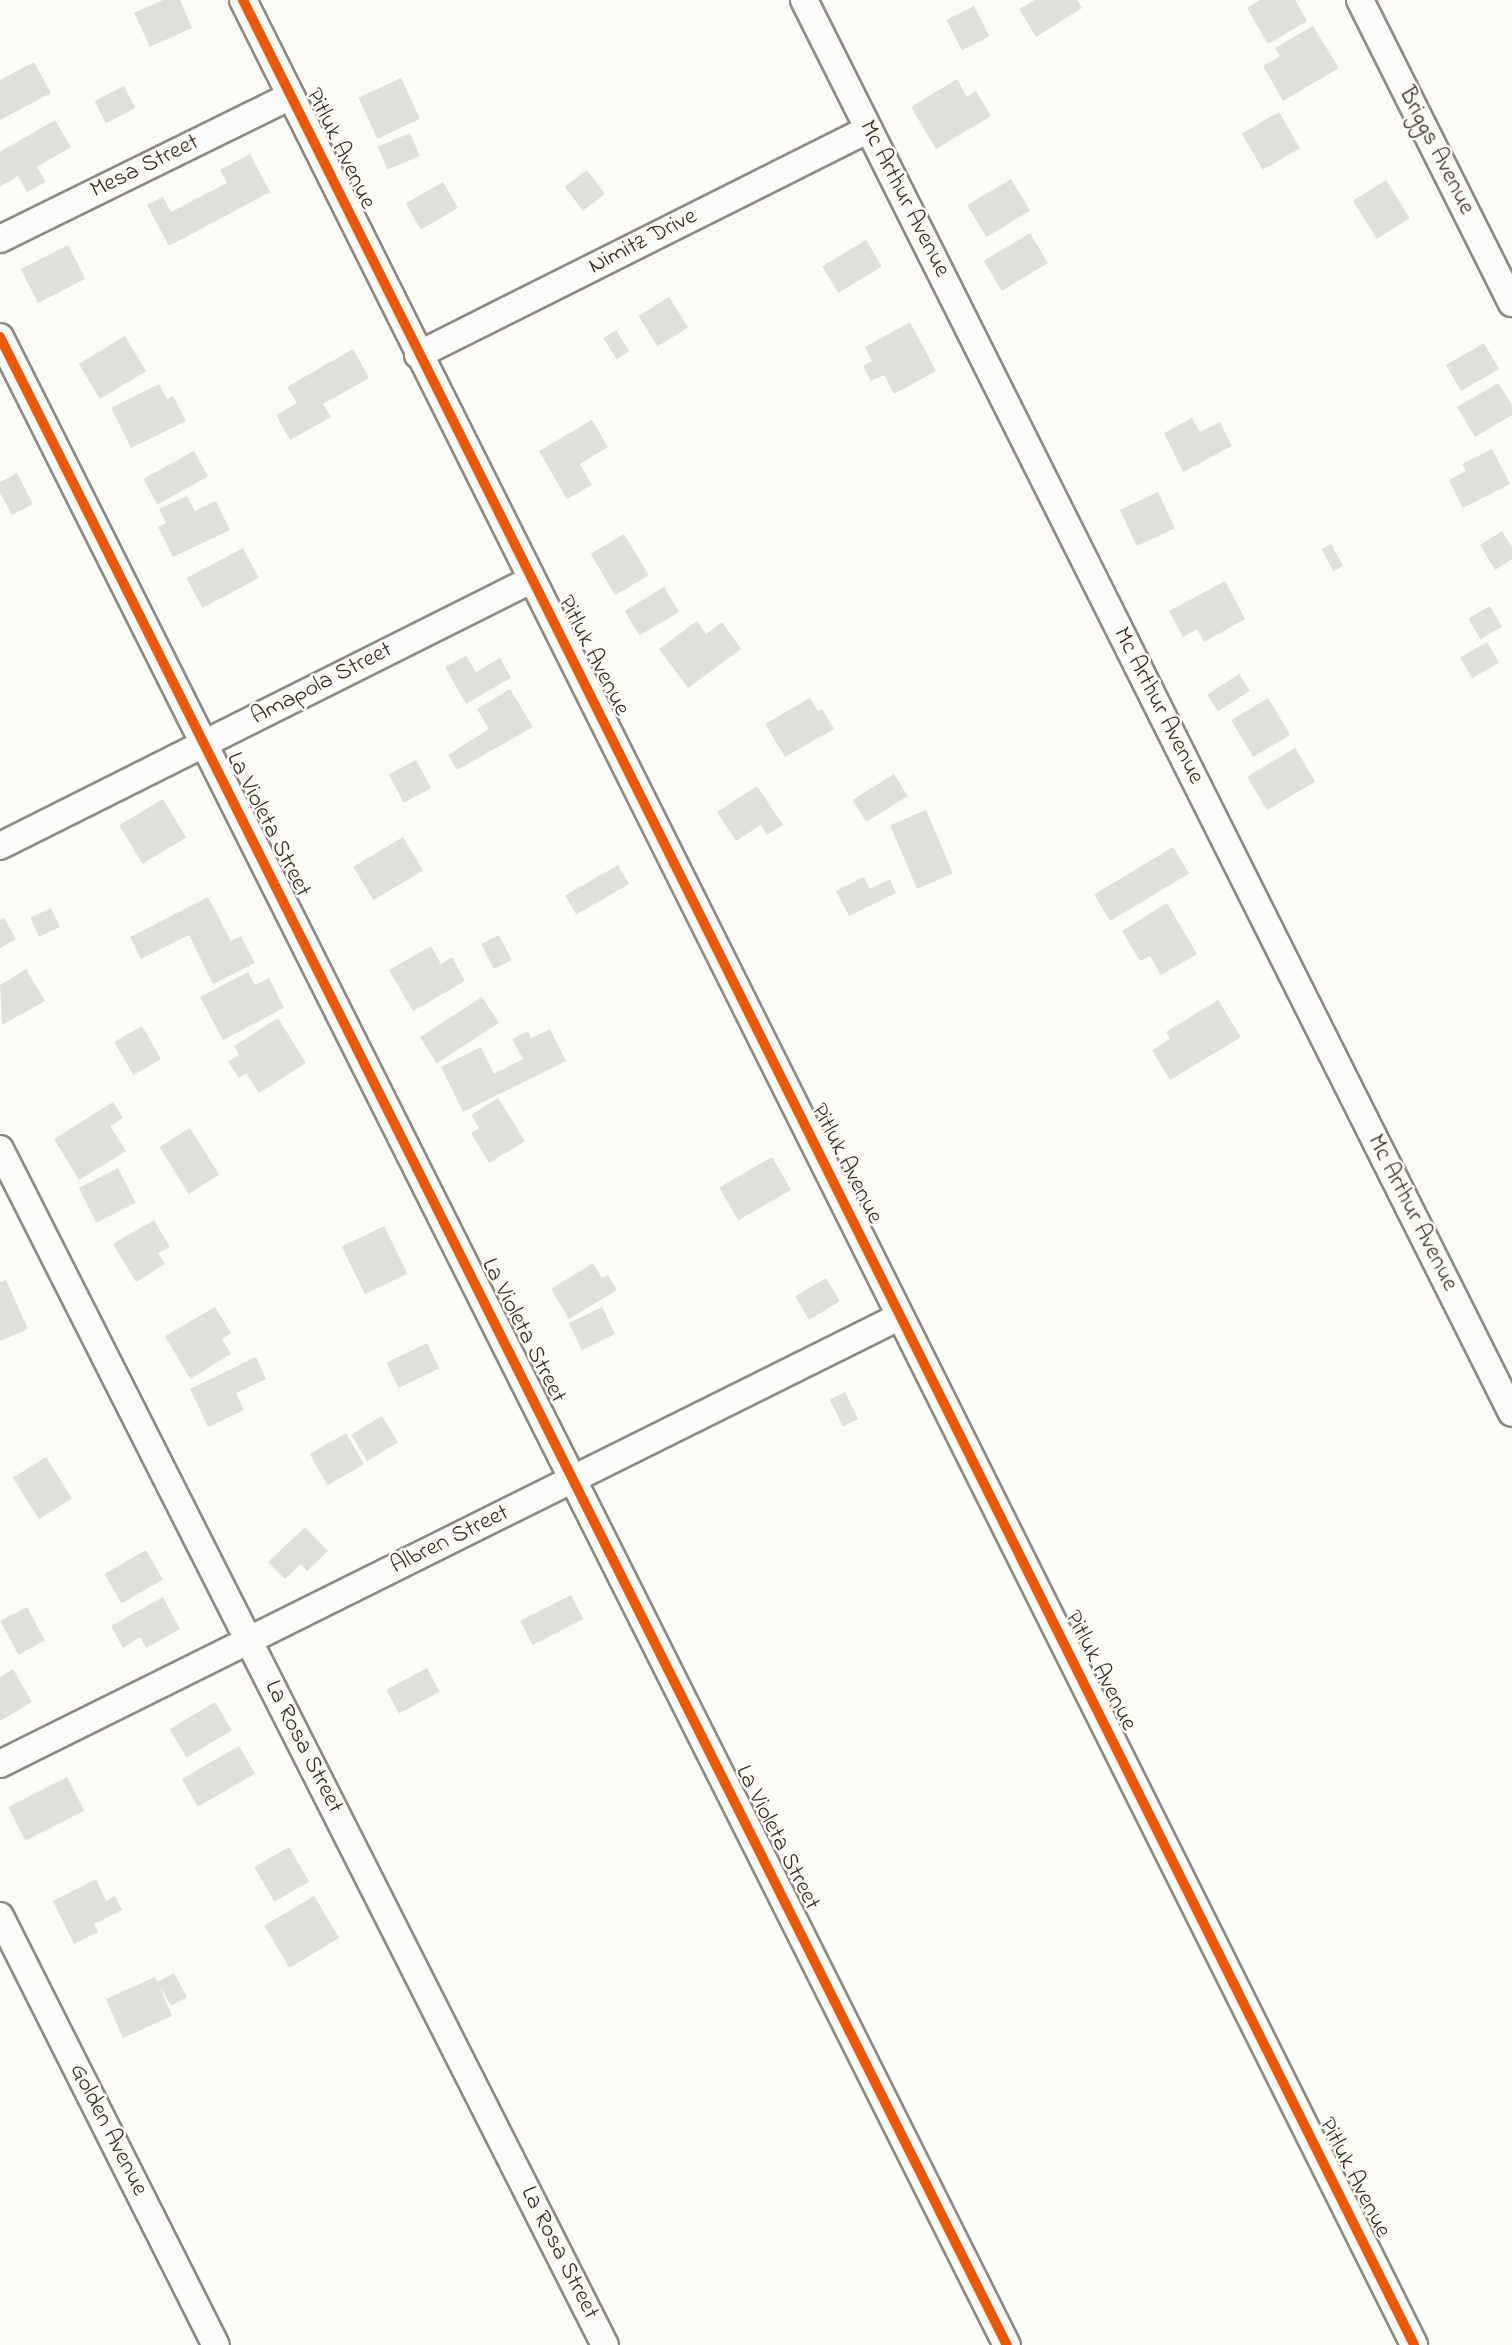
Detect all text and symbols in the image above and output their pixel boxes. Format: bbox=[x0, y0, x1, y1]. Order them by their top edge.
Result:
street label: Briggs Avenue bbox=[1392, 82, 1480, 220]
street label: Pitluk Avenue bbox=[298, 84, 382, 214]
street label: Mc Arthur Avenue bbox=[852, 116, 956, 282]
street label: Mesa Street bbox=[86, 128, 204, 206]
street label: Nimitz Drive bbox=[584, 202, 702, 282]
street label: Pitluk Avenue bbox=[550, 591, 636, 721]
street label: Mc Arthur Avenue bbox=[1106, 623, 1210, 789]
street label: Amapola Street bbox=[247, 636, 397, 732]
street label: La Violeta Street bbox=[219, 748, 317, 902]
street label: Pitluk Avenue bbox=[803, 1099, 889, 1229]
street label: Mc Arthur Avenue bbox=[1360, 1130, 1464, 1296]
street label: La Violeta Street bbox=[474, 1254, 572, 1408]
street label: Albren Street bbox=[386, 1499, 514, 1581]
street label: Pitluk Avenue bbox=[1057, 1606, 1143, 1736]
street label: La Rosa Street bbox=[257, 1676, 349, 1818]
street label: La Violeta Street bbox=[728, 1761, 826, 1915]
street label: Golden Avenue bbox=[62, 2059, 154, 2201]
street label: Pitluk Avenue bbox=[1311, 2113, 1397, 2243]
street label: La Rosa Street bbox=[513, 2182, 605, 2324]

